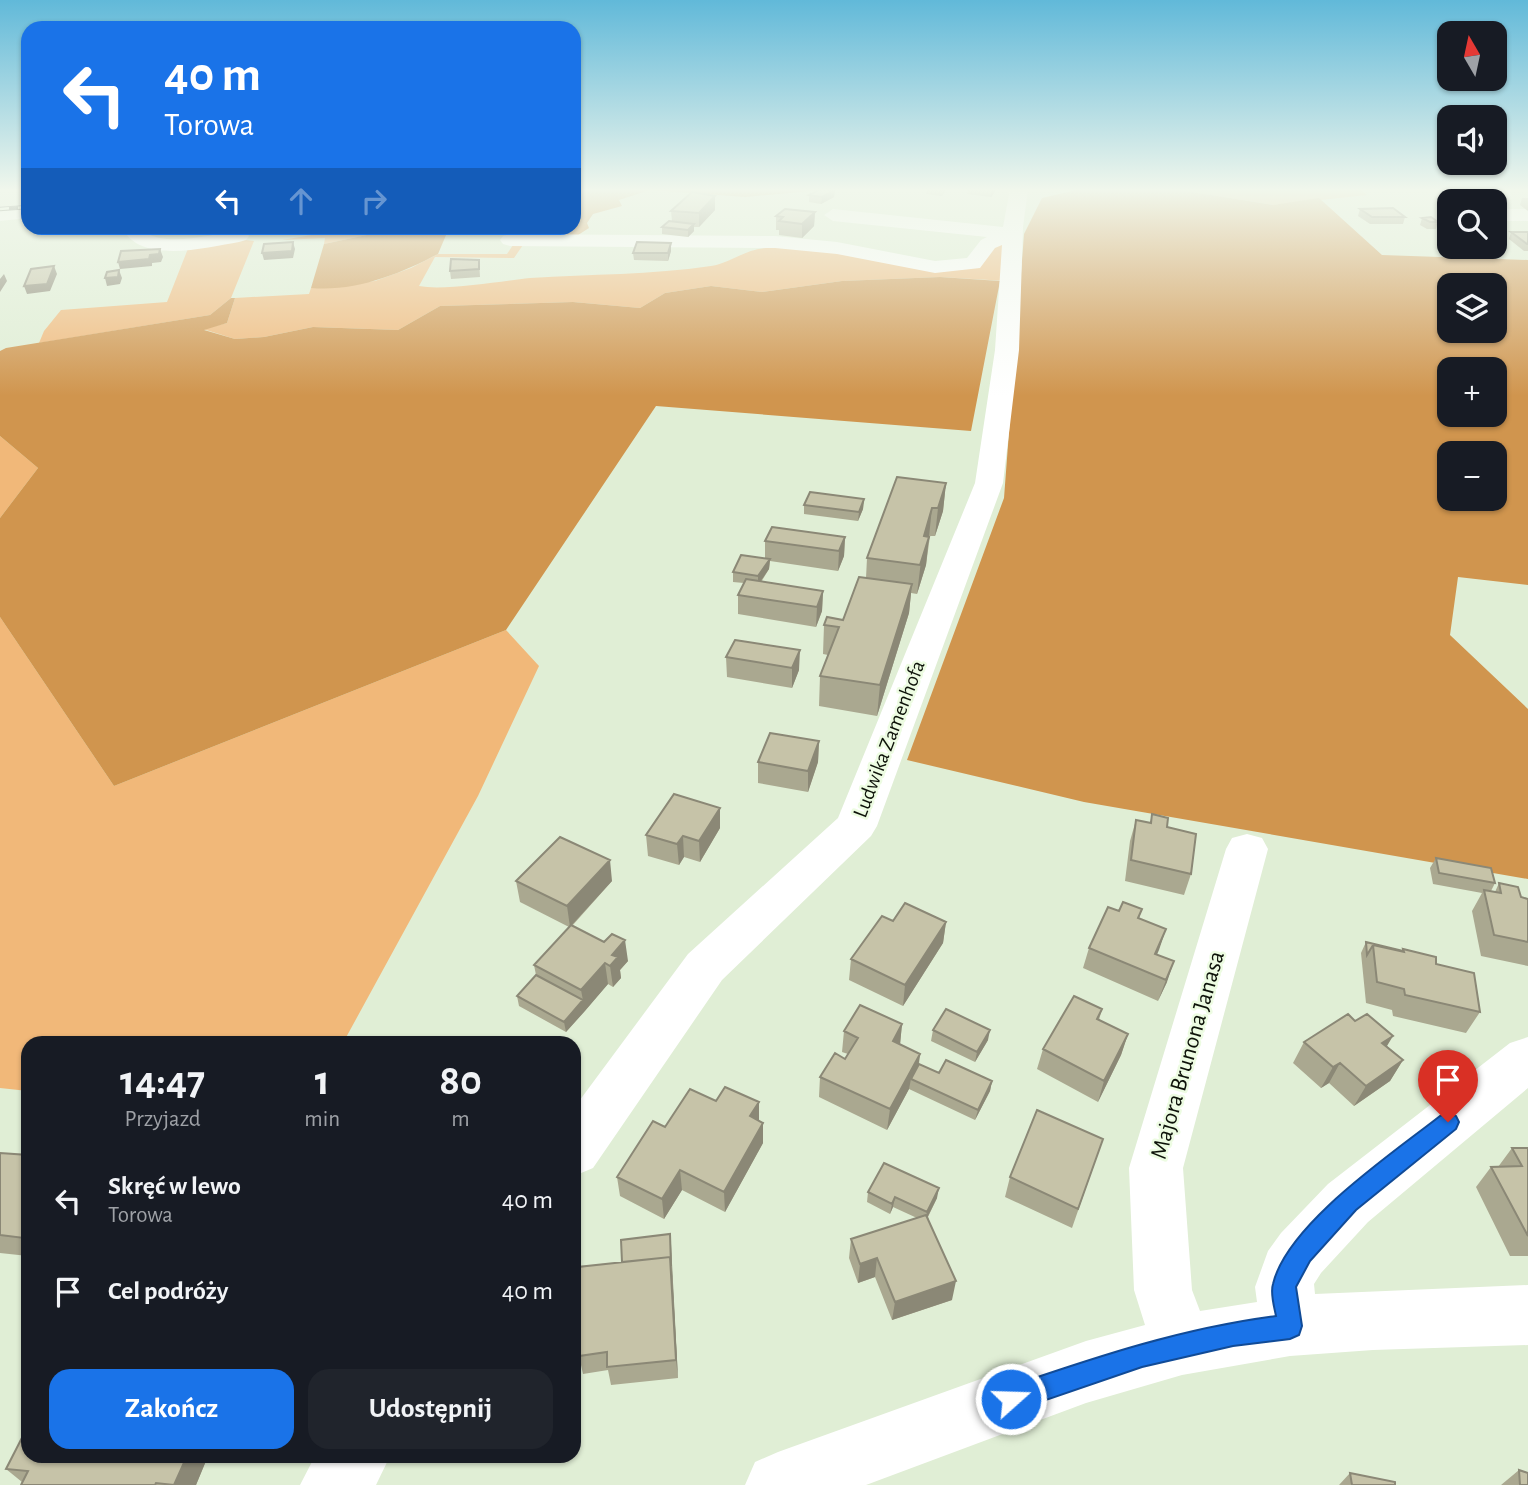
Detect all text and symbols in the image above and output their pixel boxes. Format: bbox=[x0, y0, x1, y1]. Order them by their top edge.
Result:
north arrow bbox=[1437, 21, 1507, 91]
map controls bbox=[1437, 21, 1507, 511]
icon: left bbox=[49, 49, 140, 140]
text: 40 m bbox=[164, 51, 261, 100]
button: sound bbox=[1437, 105, 1507, 175]
text: Torowa bbox=[164, 109, 254, 141]
icon: left bbox=[209, 182, 247, 220]
icon: ahead bbox=[282, 182, 320, 220]
icon: right bbox=[355, 182, 393, 220]
button: search bbox=[1437, 189, 1507, 259]
button: layers bbox=[1437, 273, 1507, 343]
button: + bbox=[1437, 357, 1507, 427]
button: − bbox=[1437, 441, 1507, 511]
street label: Ludwika Zamenhofa bbox=[849, 657, 929, 820]
street label: Majora Brunona Janasa bbox=[1147, 948, 1229, 1162]
pin bbox=[1418, 1050, 1478, 1122]
text: 14:47 bbox=[120, 1060, 205, 1102]
text: 1 bbox=[315, 1060, 330, 1102]
text: 80 bbox=[439, 1060, 482, 1102]
icon: arrive bbox=[1429, 1061, 1467, 1099]
text: Przyjazd bbox=[125, 1108, 201, 1131]
text: min bbox=[304, 1108, 340, 1131]
text: m bbox=[451, 1108, 470, 1131]
text: Skręć w lewo bbox=[108, 1173, 241, 1199]
icon: left bbox=[49, 1182, 87, 1220]
text: 40 m bbox=[502, 1187, 553, 1213]
text: Torowa bbox=[108, 1204, 173, 1227]
icon: arrive bbox=[49, 1273, 87, 1311]
text: Cel podróży bbox=[108, 1278, 228, 1304]
text: 40 m bbox=[502, 1278, 553, 1304]
position arrow bbox=[974, 1362, 1048, 1436]
button: Zakończ bbox=[49, 1369, 294, 1449]
button: Udostępnij bbox=[308, 1369, 553, 1449]

